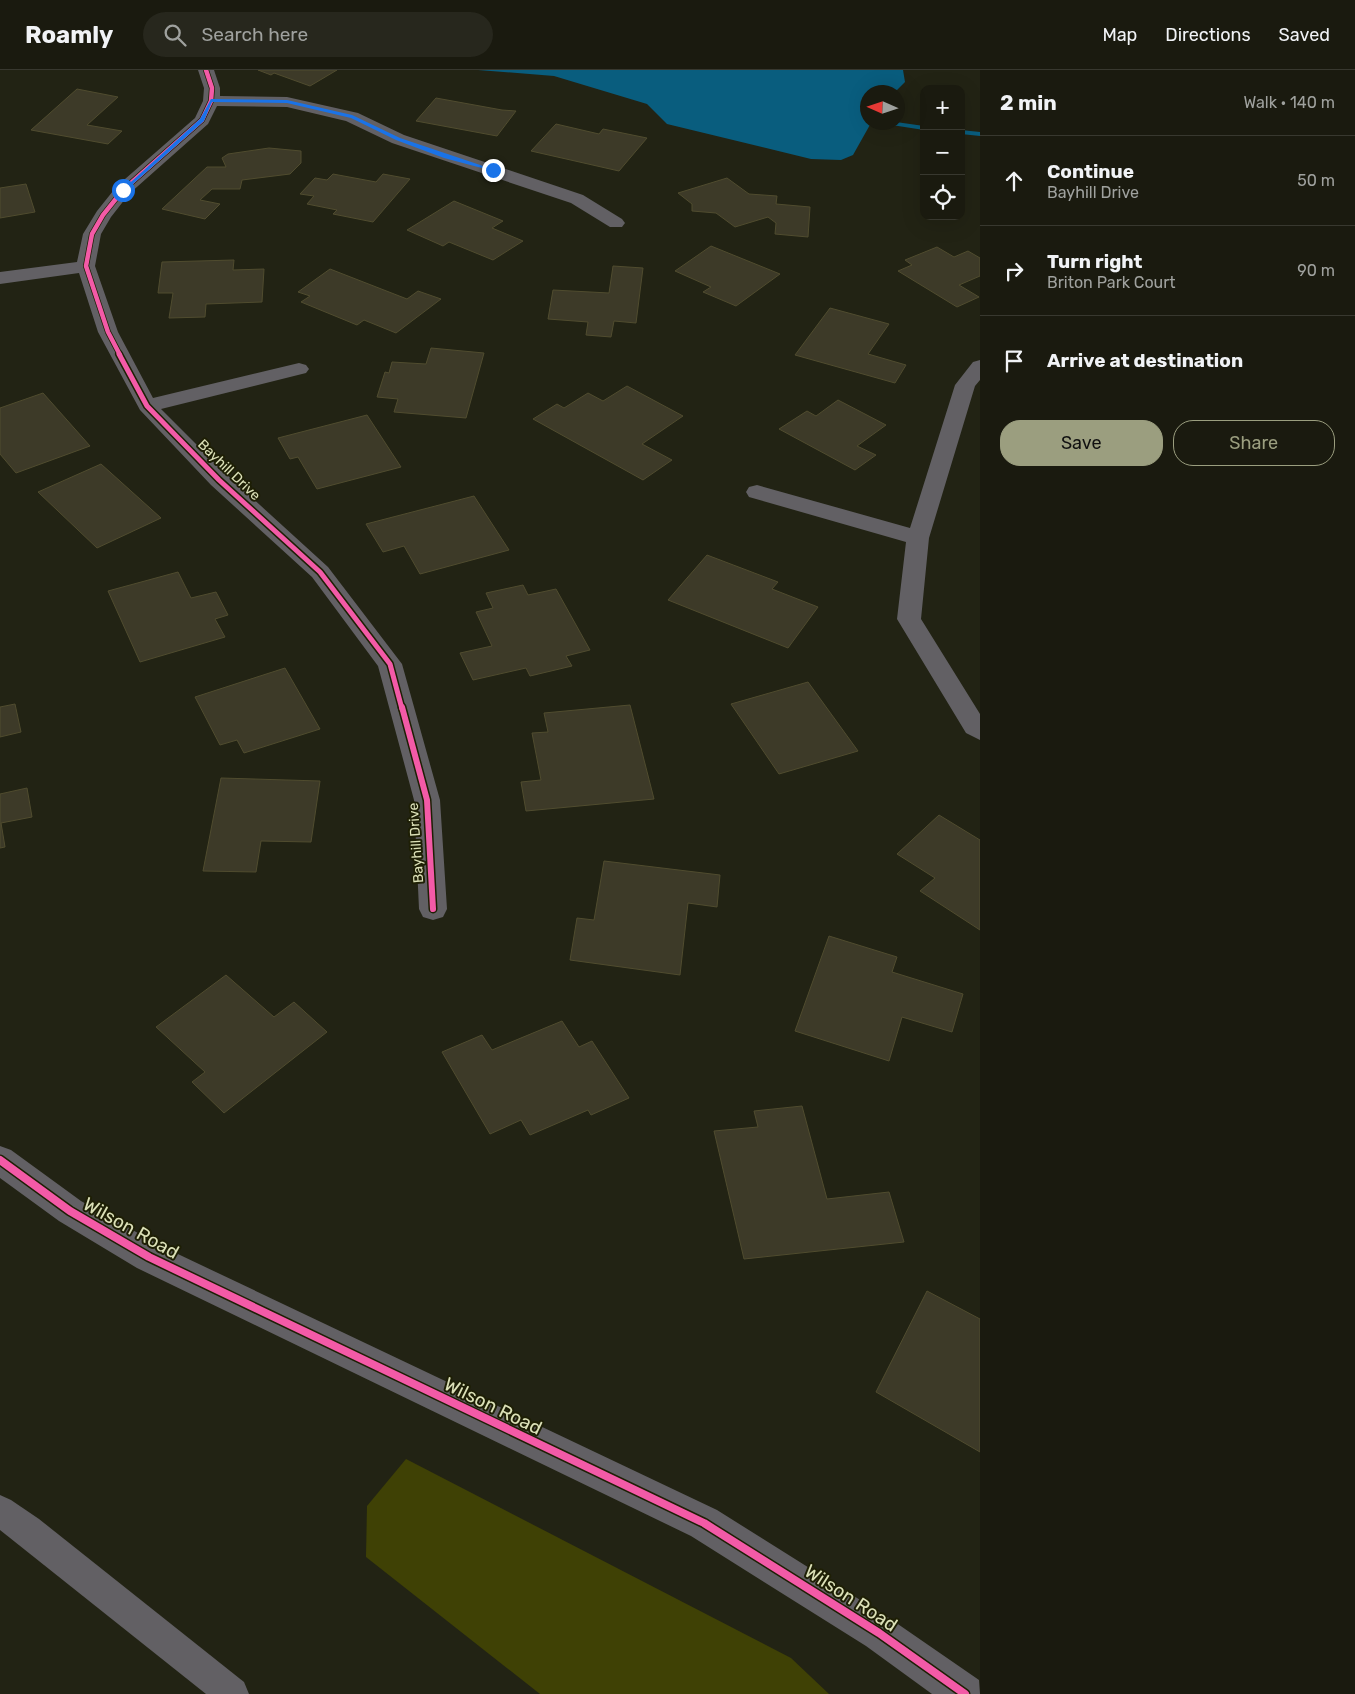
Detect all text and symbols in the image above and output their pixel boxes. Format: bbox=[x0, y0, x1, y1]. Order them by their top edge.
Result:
search box bbox=[143, 12, 493, 57]
text: Roamly bbox=[25, 21, 113, 49]
icon: search bbox=[161, 21, 189, 49]
text: Search here bbox=[201, 23, 308, 46]
text: Map bbox=[1102, 24, 1137, 46]
text: Directions bbox=[1165, 24, 1251, 46]
text: Saved bbox=[1279, 24, 1330, 46]
north arrow bbox=[860, 85, 905, 130]
map controls bbox=[920, 85, 965, 220]
button: + bbox=[920, 85, 965, 130]
text: 2 min bbox=[1000, 90, 1057, 115]
text: Walk · 140 m bbox=[1244, 93, 1335, 112]
button: − bbox=[920, 130, 965, 175]
route end bbox=[482, 159, 505, 182]
text: Continue bbox=[1047, 160, 1134, 183]
icon: ahead bbox=[1000, 167, 1028, 195]
text: 50 m bbox=[1297, 171, 1335, 190]
button: locate bbox=[920, 175, 965, 220]
route start bbox=[112, 179, 135, 202]
text: Bayhill Drive bbox=[1047, 183, 1139, 202]
text: Turn right bbox=[1047, 250, 1142, 273]
icon: right bbox=[1000, 257, 1028, 285]
text: 90 m bbox=[1297, 261, 1335, 280]
text: Briton Park Court bbox=[1047, 273, 1176, 292]
icon: arrive bbox=[1000, 347, 1028, 375]
text: Arrive at destination bbox=[1047, 349, 1243, 372]
button: Save bbox=[1000, 420, 1163, 466]
button: Share bbox=[1173, 420, 1335, 466]
street label: Bayhill Drive bbox=[194, 436, 264, 504]
street label: Bayhill Drive bbox=[405, 802, 427, 884]
street label: Wilson Road bbox=[79, 1192, 183, 1264]
street label: Wilson Road bbox=[440, 1372, 546, 1440]
street label: Wilson Road bbox=[800, 1559, 902, 1637]

